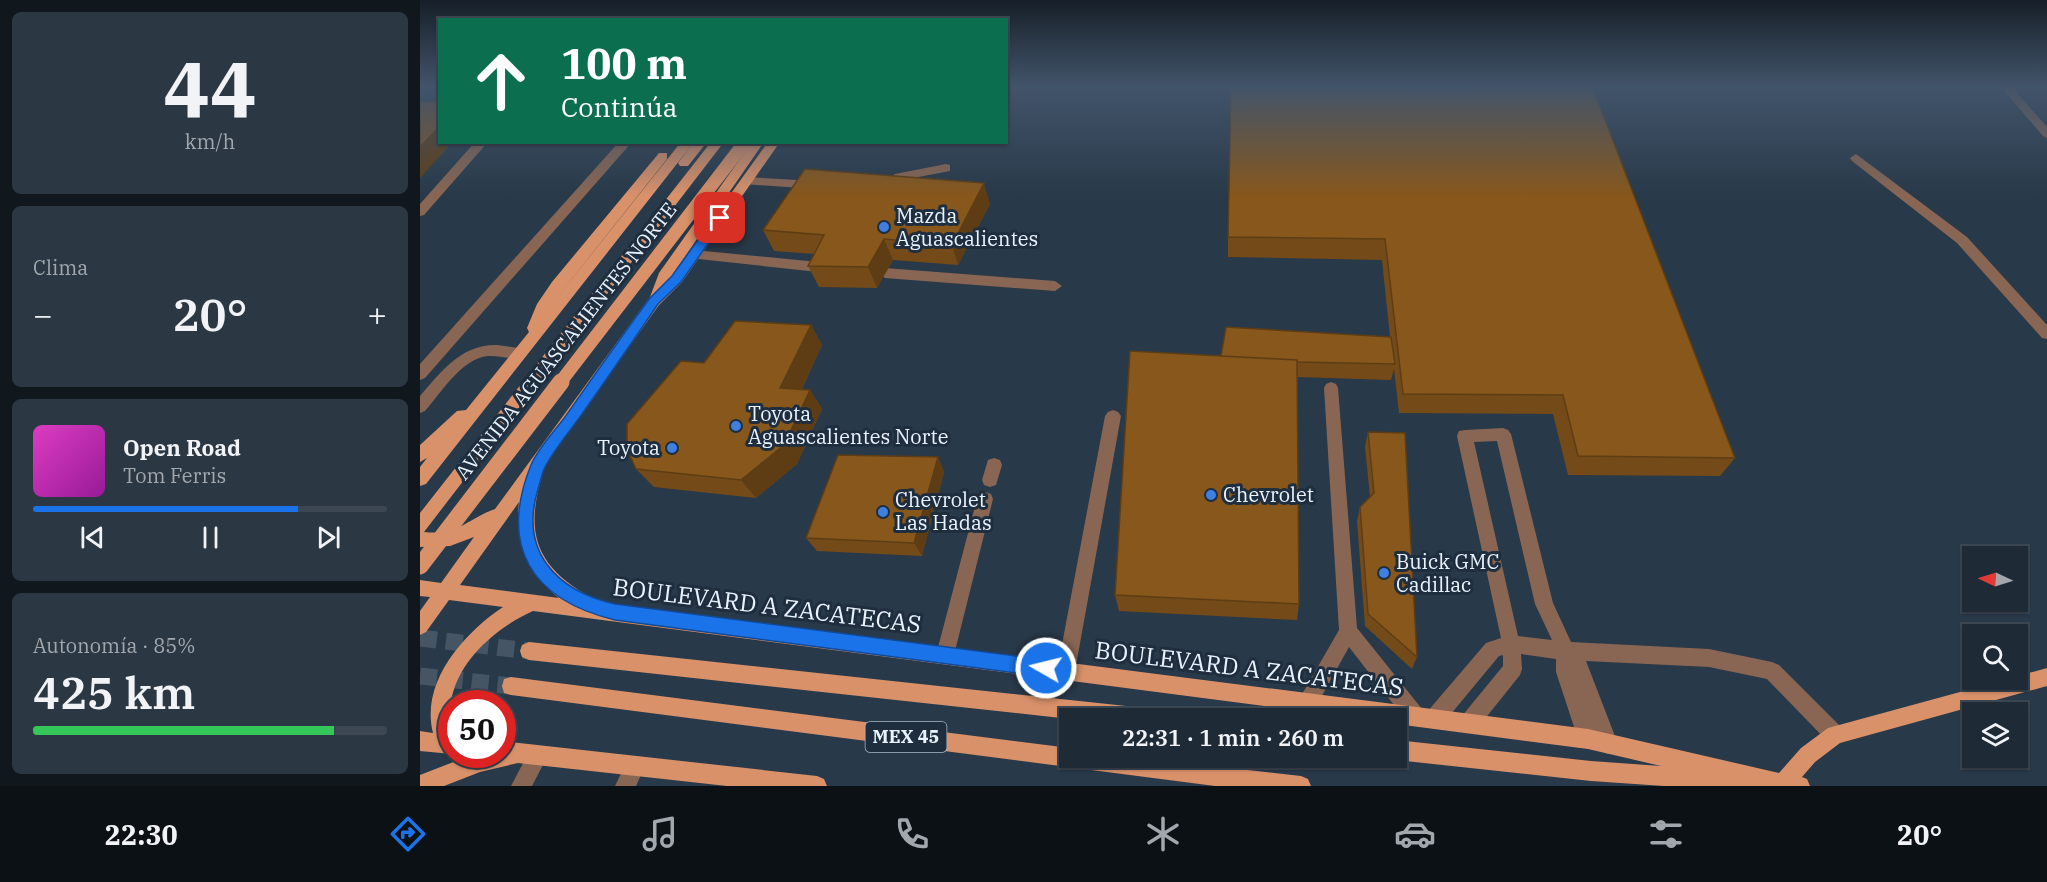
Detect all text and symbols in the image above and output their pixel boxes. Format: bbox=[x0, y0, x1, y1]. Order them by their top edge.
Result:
text: 100 m bbox=[561, 36, 687, 91]
text: 44 bbox=[163, 38, 257, 139]
icon: ahead bbox=[462, 42, 540, 120]
text: Continúa bbox=[561, 89, 677, 124]
text: km/h bbox=[185, 128, 235, 155]
pin bbox=[694, 192, 745, 243]
street label: AVENIDA AGUASCALIENTES NORTE bbox=[449, 196, 682, 485]
icon: arrive bbox=[703, 201, 736, 234]
place label: Mazda Aguascalientes bbox=[896, 202, 1038, 252]
marker: Mazda Aguascalientes bbox=[877, 220, 891, 234]
text: Clima bbox=[33, 254, 88, 281]
text: 20° bbox=[172, 285, 248, 343]
text: − bbox=[33, 293, 53, 336]
text: + bbox=[367, 293, 387, 336]
place label: Toyota Aguascalientes Norte bbox=[748, 400, 948, 450]
marker: Toyota Aguascalientes Norte bbox=[729, 419, 743, 433]
text: Open Road bbox=[123, 433, 241, 462]
place label: Toyota bbox=[597, 434, 660, 461]
marker: Toyota bbox=[665, 441, 679, 455]
text: Tom Ferris bbox=[123, 462, 226, 489]
place label: Chevrolet bbox=[1223, 481, 1314, 508]
place label: Chevrolet Las Hadas bbox=[895, 486, 992, 536]
marker: Chevrolet bbox=[1204, 488, 1218, 502]
marker: Chevrolet Las Hadas bbox=[876, 505, 890, 519]
icon: previous bbox=[76, 521, 109, 554]
icon: pause bbox=[194, 521, 227, 554]
icon: next bbox=[312, 521, 345, 554]
north arrow bbox=[1962, 546, 2028, 612]
map controls bbox=[1962, 546, 2028, 768]
place label: Buick GMC Cadillac bbox=[1396, 548, 1499, 598]
marker: Buick GMC Cadillac bbox=[1377, 566, 1391, 580]
street label: BOULEVARD A ZACATECAS bbox=[611, 570, 923, 640]
button: search bbox=[1962, 624, 2028, 690]
text: Autonomía · 85% bbox=[33, 632, 195, 659]
street label: BOULEVARD A ZACATECAS bbox=[1093, 633, 1405, 703]
position arrow bbox=[1014, 636, 1078, 700]
text: 425 km bbox=[33, 663, 195, 721]
speed limit sign: 50 bbox=[438, 690, 516, 768]
button: layers bbox=[1962, 702, 2028, 768]
road number: MEX 45 bbox=[866, 722, 946, 752]
text: 22:31 · 1 min · 260 m bbox=[1122, 723, 1344, 752]
icon: directions bbox=[387, 813, 429, 855]
icon: music bbox=[639, 813, 681, 855]
icon: phone bbox=[891, 813, 933, 855]
icon: climate bbox=[1142, 813, 1184, 855]
icon: car bbox=[1394, 813, 1436, 855]
icon: filters bbox=[1645, 813, 1687, 855]
text: 22:30 bbox=[105, 817, 178, 852]
text: 20° bbox=[1897, 817, 1942, 852]

